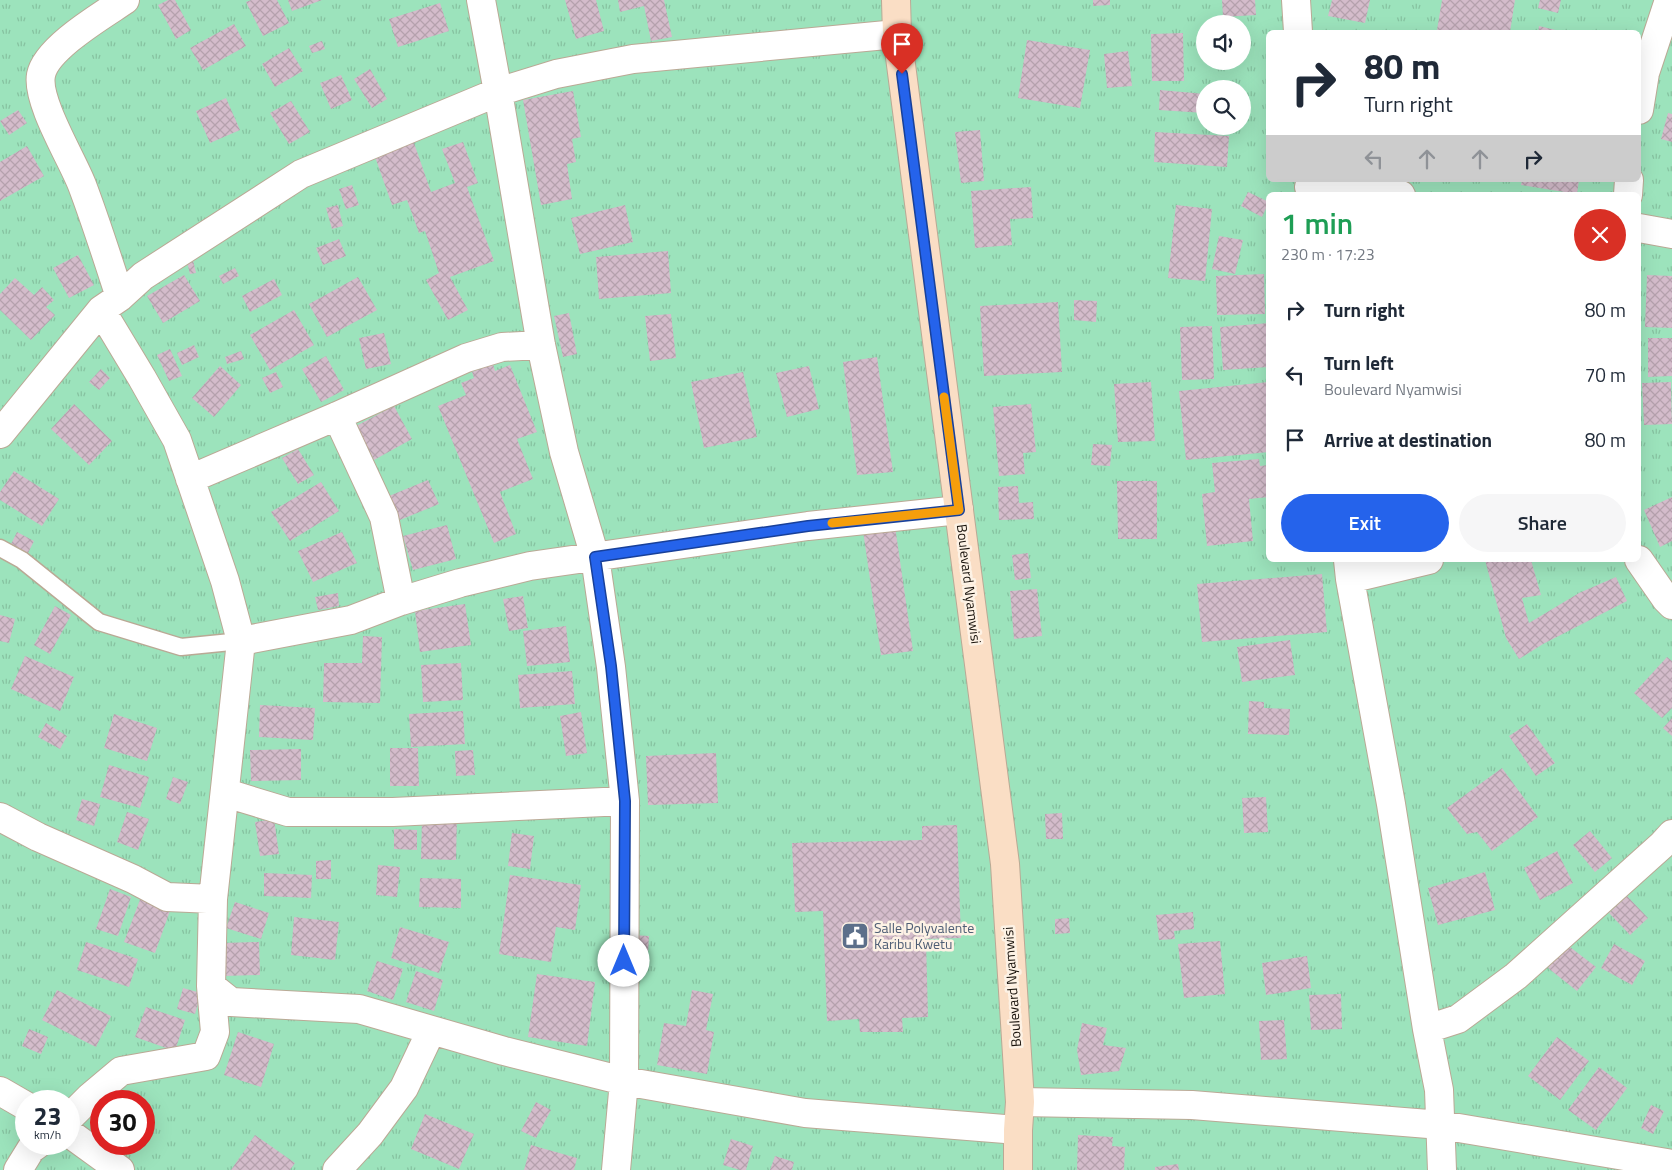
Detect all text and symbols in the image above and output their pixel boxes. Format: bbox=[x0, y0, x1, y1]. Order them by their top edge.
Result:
map controls bbox=[1196, 15, 1251, 135]
button: sound bbox=[1196, 15, 1251, 70]
pin bbox=[881, 23, 923, 74]
icon: arrive bbox=[888, 30, 916, 58]
text: 80 m bbox=[1364, 39, 1440, 93]
icon: right bbox=[1281, 50, 1346, 115]
button: search bbox=[1196, 80, 1251, 135]
text: Turn right bbox=[1364, 87, 1453, 121]
icon: left bbox=[1360, 145, 1388, 173]
icon: ahead bbox=[1413, 145, 1441, 173]
icon: ahead bbox=[1466, 145, 1494, 173]
icon: right bbox=[1519, 145, 1547, 173]
text: 1 min bbox=[1281, 200, 1353, 246]
button: close bbox=[1574, 209, 1626, 261]
text: 230 m · 17:23 bbox=[1281, 242, 1375, 266]
text: Turn right bbox=[1324, 295, 1405, 324]
text: 80 m bbox=[1585, 295, 1626, 324]
icon: right bbox=[1281, 296, 1309, 324]
text: Turn left bbox=[1324, 348, 1394, 377]
text: 70 m bbox=[1585, 360, 1626, 389]
icon: left bbox=[1281, 361, 1309, 389]
text: Boulevard Nyamwisi bbox=[1324, 377, 1462, 401]
text: Arrive at destination bbox=[1324, 425, 1492, 454]
text: 80 m bbox=[1585, 425, 1626, 454]
icon: arrive bbox=[1281, 426, 1309, 454]
button: Exit bbox=[1281, 494, 1449, 552]
button: Share bbox=[1459, 494, 1626, 552]
street label: Boulevard Nyamwisi bbox=[952, 523, 987, 645]
place label: Salle Polyvalente Karibu Kwetu bbox=[874, 917, 974, 954]
public building icon: Salle Polyvalente Karibu Kwetu bbox=[840, 921, 870, 951]
street label: Boulevard Nyamwisi bbox=[997, 926, 1026, 1048]
position arrow bbox=[597, 934, 649, 986]
speed limit sign: 30 bbox=[90, 1090, 155, 1155]
text: 23 bbox=[33, 1097, 62, 1135]
text: km/h bbox=[34, 1125, 61, 1144]

